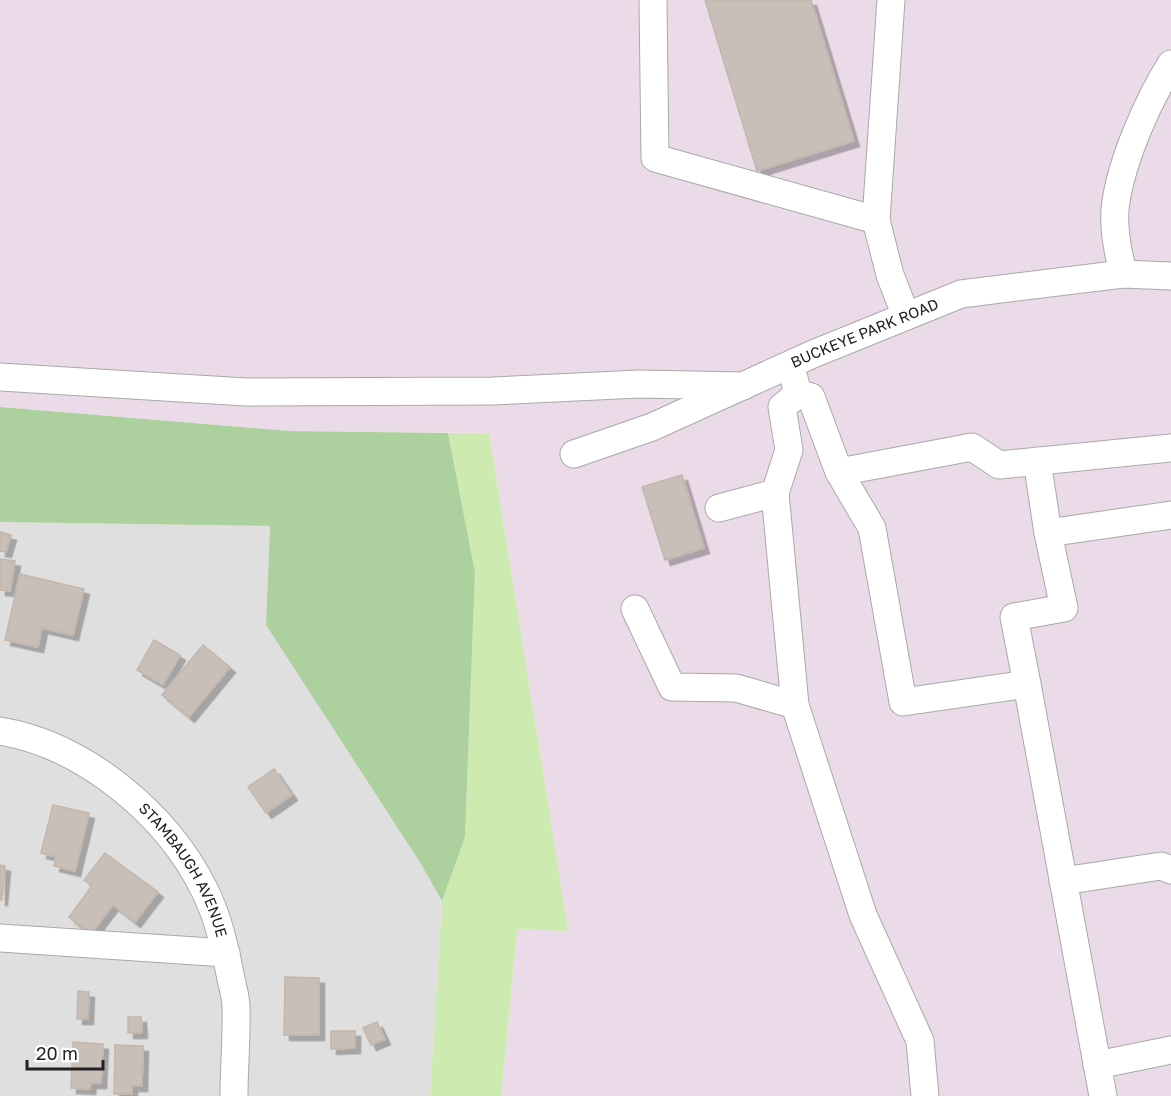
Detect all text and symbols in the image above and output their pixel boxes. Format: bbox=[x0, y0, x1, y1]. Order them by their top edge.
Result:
street label: BUCKEYE PARK ROAD bbox=[788, 294, 941, 371]
street label: STAMBAUGH AVENUE bbox=[136, 799, 231, 939]
scale bar bbox=[27, 1033, 104, 1071]
text: 20 m bbox=[36, 1042, 78, 1064]

